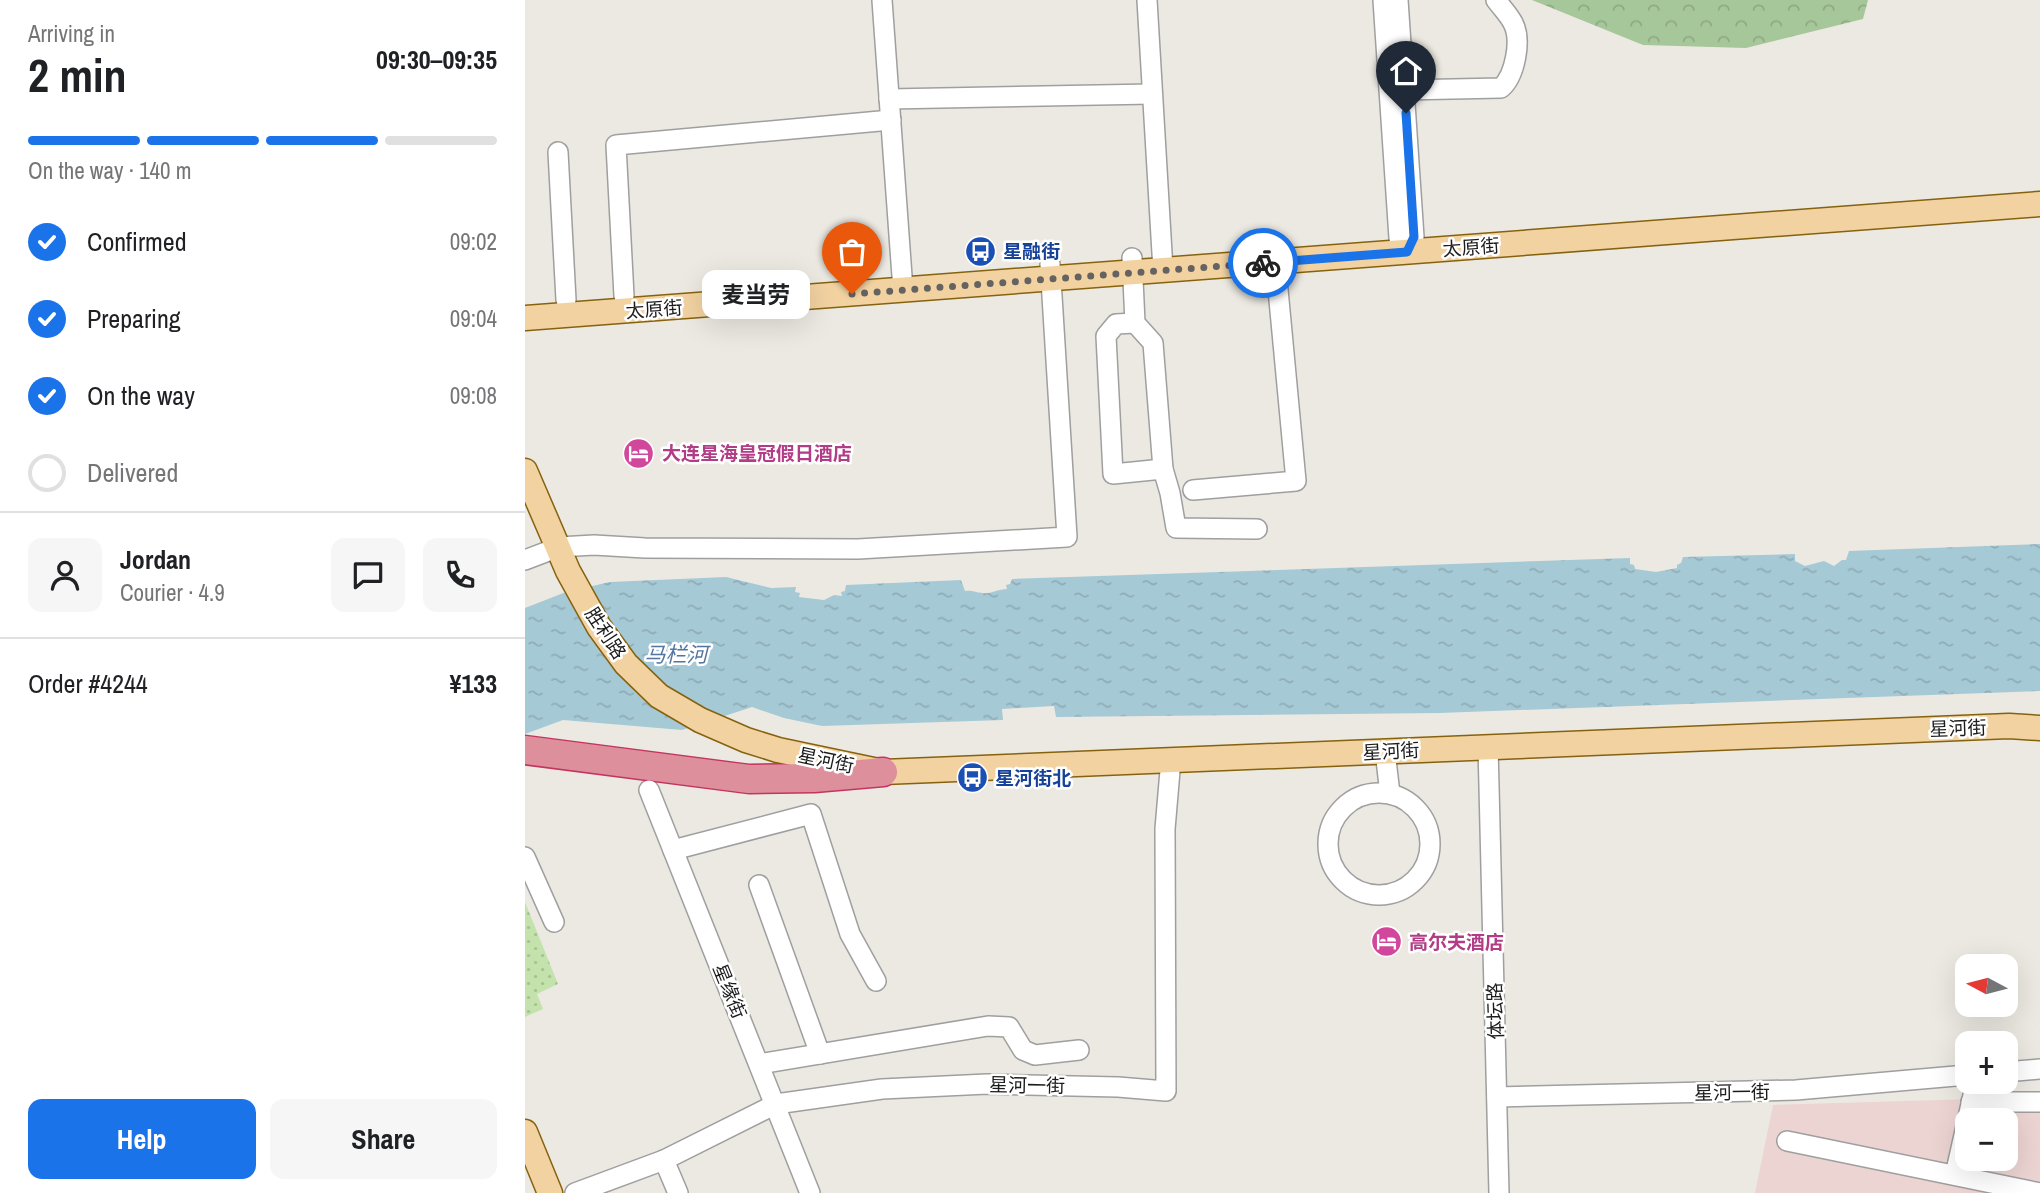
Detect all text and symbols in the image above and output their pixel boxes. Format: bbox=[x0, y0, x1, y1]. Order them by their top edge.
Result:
text: Arriving in bbox=[28, 18, 115, 49]
pin bbox=[1376, 41, 1436, 113]
text: 09:30–09:35 bbox=[376, 42, 497, 77]
text: 2 min bbox=[28, 44, 127, 106]
icon: home bbox=[1387, 52, 1425, 90]
text: On the way · 140 m bbox=[28, 155, 192, 186]
pin bbox=[822, 222, 882, 294]
icon: check bbox=[28, 223, 66, 261]
text: Confirmed bbox=[87, 224, 187, 259]
text: 09:02 bbox=[450, 226, 497, 257]
courier bbox=[1228, 228, 1298, 298]
street label: 太原街 bbox=[1442, 232, 1500, 262]
icon: bag bbox=[833, 233, 871, 271]
bus stop icon: 星融街 bbox=[963, 234, 997, 268]
place label: 星融街 bbox=[1003, 238, 1060, 264]
icon: bike bbox=[1244, 244, 1282, 282]
callout: 麦当劳 bbox=[701, 270, 810, 318]
text: 麦当劳 bbox=[722, 279, 791, 310]
street label: 太原街 bbox=[625, 294, 683, 324]
icon: check bbox=[28, 300, 66, 338]
text: Preparing bbox=[87, 301, 181, 336]
text: 09:04 bbox=[450, 303, 497, 334]
icon: check bbox=[28, 377, 66, 415]
text: On the way bbox=[87, 378, 195, 413]
text: 09:08 bbox=[450, 380, 497, 411]
hotel icon: 大连星海皇冠假日酒店 bbox=[622, 436, 656, 470]
place label: 大连星海皇冠假日酒店 bbox=[662, 440, 852, 466]
text: Delivered bbox=[87, 455, 178, 490]
button: person bbox=[28, 538, 102, 612]
button: chat bbox=[331, 538, 405, 612]
button: phone bbox=[423, 538, 497, 612]
text: Jordan bbox=[120, 542, 191, 577]
text: Courier · 4.9 bbox=[120, 577, 225, 608]
street label: 胜利路 bbox=[580, 602, 632, 664]
water label: 马栏河 bbox=[645, 640, 711, 669]
text: Order #4244 bbox=[28, 666, 148, 701]
text: ¥133 bbox=[450, 666, 497, 701]
street label: 星河街 bbox=[1929, 714, 1987, 742]
street label: 星河街 bbox=[1362, 737, 1420, 765]
street label: 星河街 bbox=[795, 741, 857, 779]
bus stop icon: 星河街北 bbox=[955, 761, 989, 795]
place label: 星河街北 bbox=[995, 765, 1071, 791]
hotel icon: 高尔夫酒店 bbox=[1369, 925, 1403, 959]
place label: 高尔夫酒店 bbox=[1409, 929, 1504, 955]
north arrow bbox=[1955, 954, 2018, 1017]
map controls bbox=[1955, 954, 2018, 1171]
street label: 星缘街 bbox=[707, 960, 753, 1022]
street label: 体坛路 bbox=[1481, 982, 1509, 1040]
button: + bbox=[1955, 1031, 2018, 1094]
street label: 星河一街 bbox=[989, 1071, 1065, 1099]
street label: 星河一街 bbox=[1694, 1078, 1770, 1106]
button: Help bbox=[28, 1099, 256, 1179]
button: Share bbox=[270, 1099, 497, 1179]
button: − bbox=[1955, 1108, 2018, 1171]

